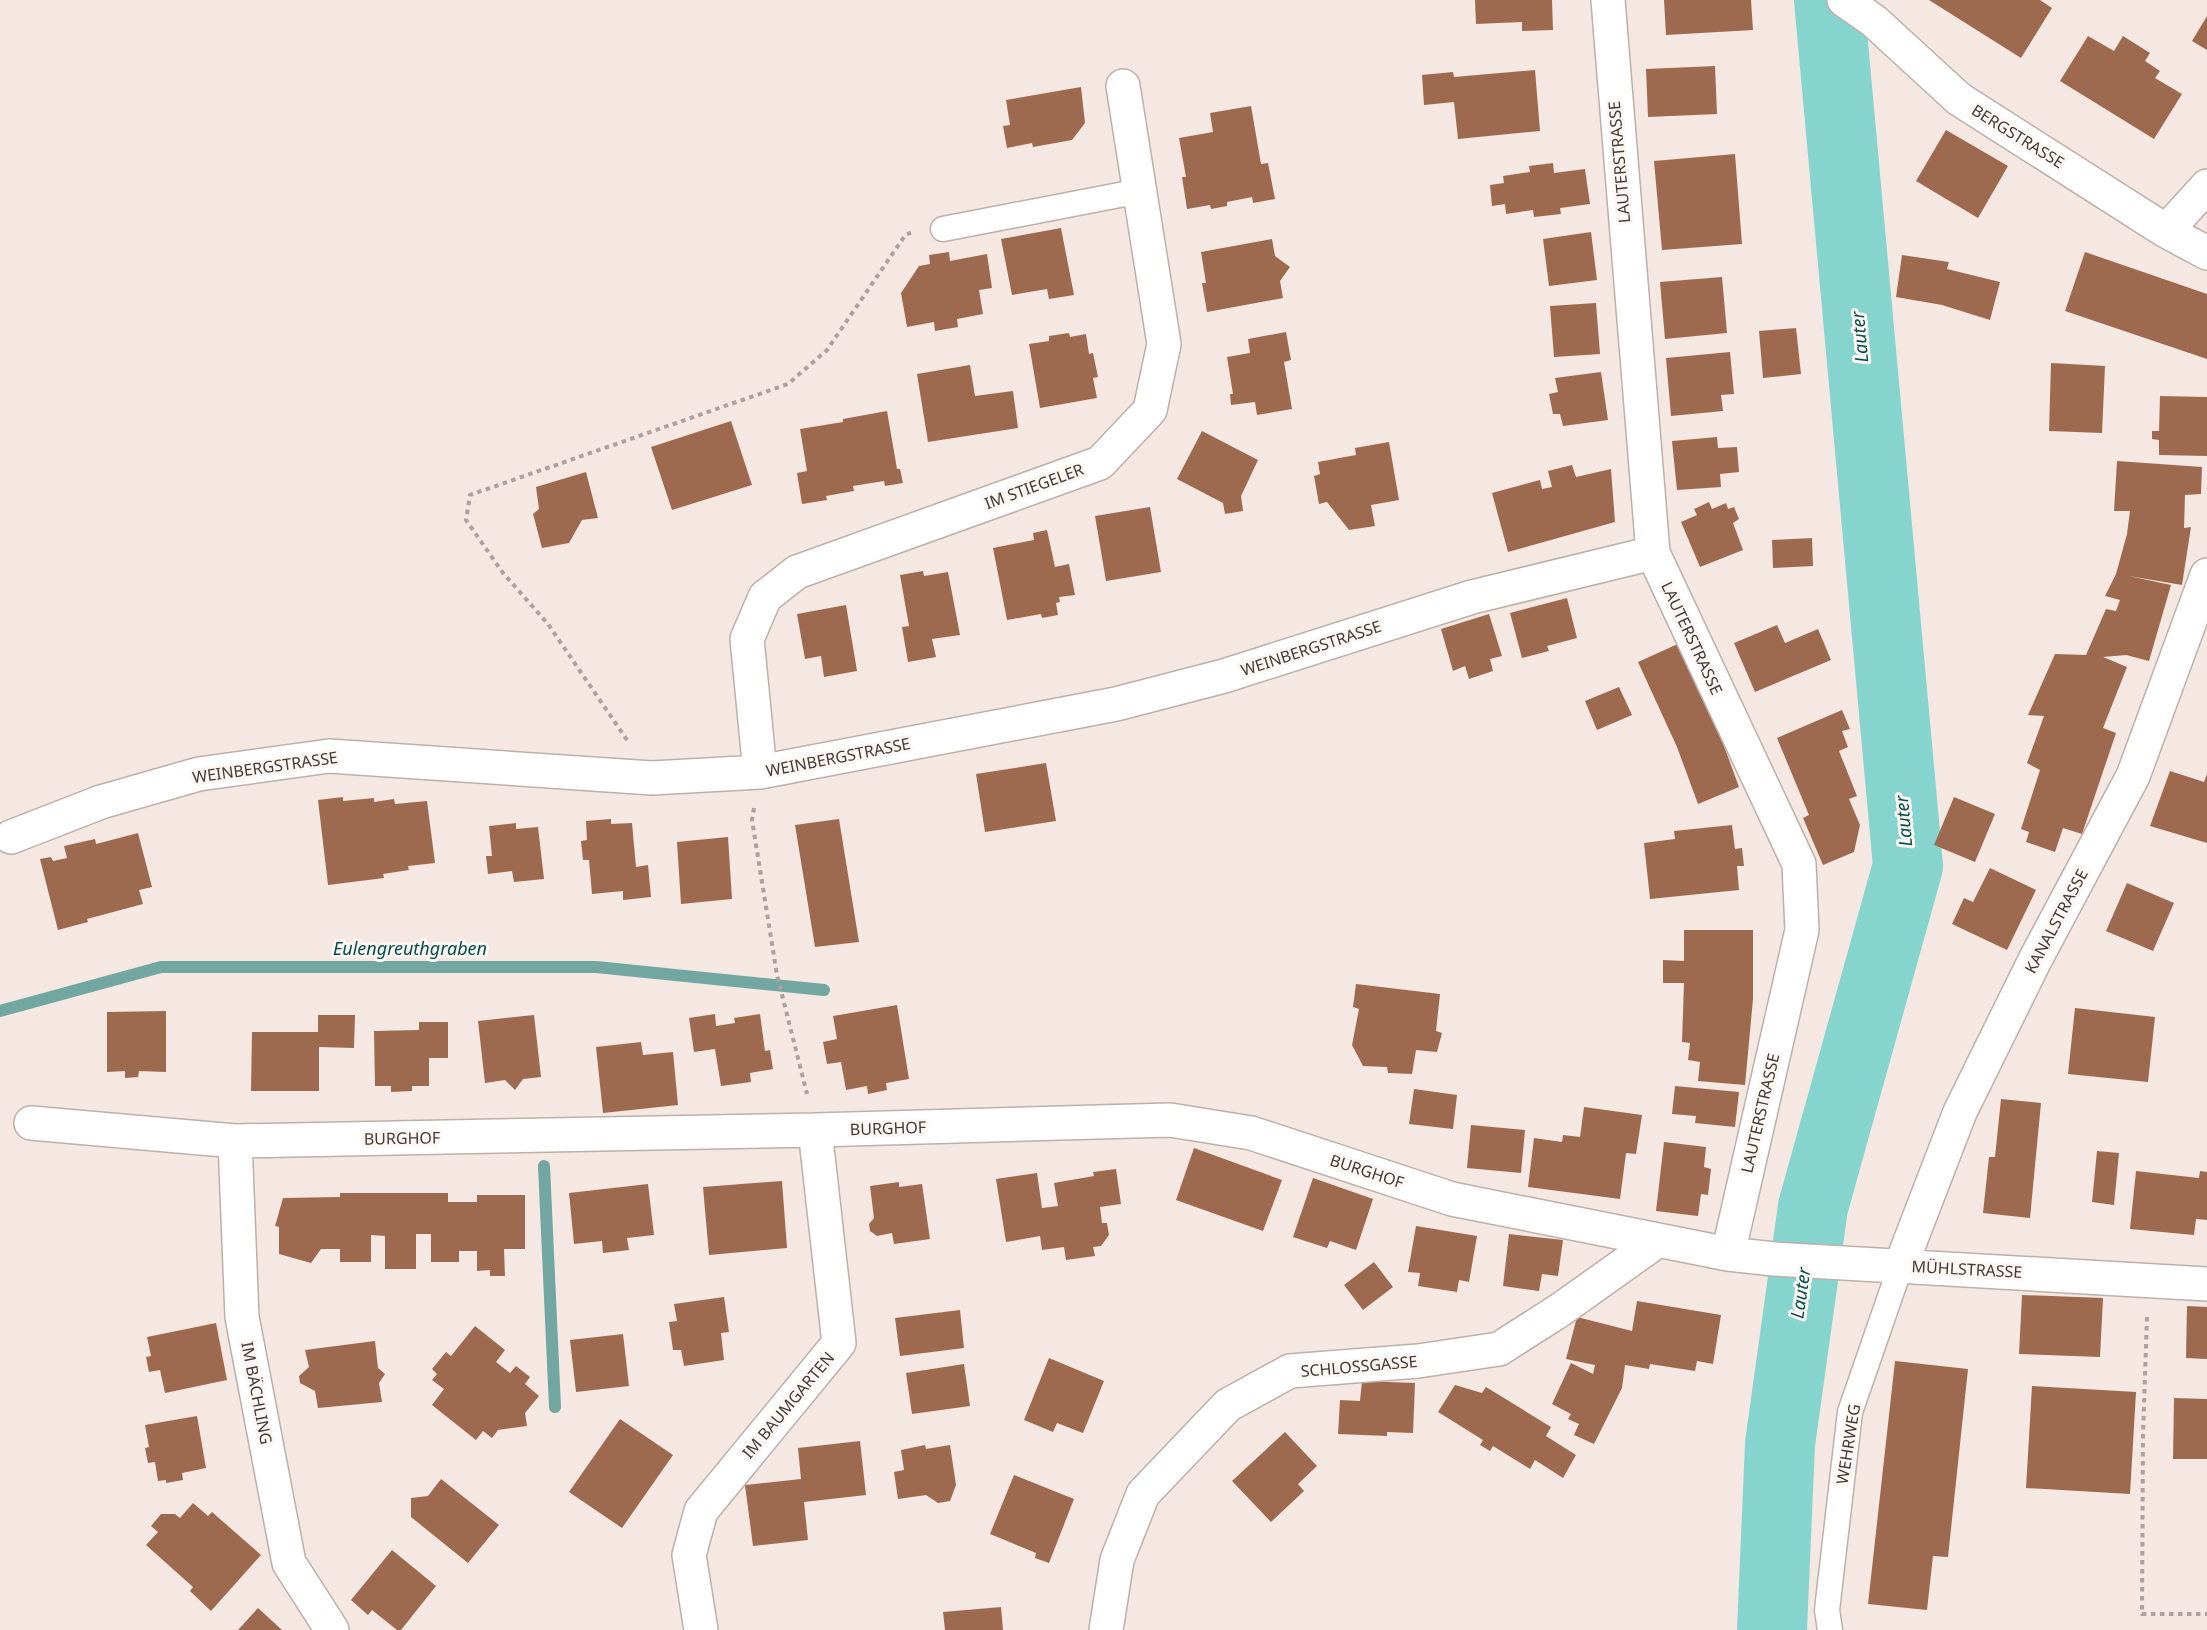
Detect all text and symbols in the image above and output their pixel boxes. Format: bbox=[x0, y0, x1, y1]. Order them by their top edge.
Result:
street label: BERGSTRASSE bbox=[1968, 99, 2068, 173]
street label: LAUTERSTRASSE bbox=[1603, 100, 1635, 224]
water label: Lauter bbox=[1845, 310, 1873, 364]
street label: IM STIEGELER bbox=[981, 458, 1087, 514]
street label: LAUTERSTRASSE bbox=[1656, 578, 1728, 698]
street label: WEINBERGSTRASSE bbox=[1238, 615, 1384, 681]
street label: WEINBERGSTRASSE bbox=[764, 732, 912, 782]
street label: WEINBERGSTRASSE bbox=[191, 746, 339, 788]
water label: Lauter bbox=[1889, 794, 1917, 848]
street label: KANALSTRASSE bbox=[2019, 865, 2093, 977]
water label: Eulengreuthgraben bbox=[333, 936, 487, 960]
street label: LAUTERSTRASSE bbox=[1736, 1051, 1784, 1175]
street label: BURGHOF bbox=[849, 1116, 927, 1140]
street label: BURGHOF bbox=[364, 1126, 440, 1150]
street label: BURGHOF bbox=[1327, 1149, 1407, 1193]
street label: MÜHLSTRASSE bbox=[1911, 1255, 2023, 1283]
water label: Lauter bbox=[1785, 1265, 1816, 1320]
street label: IM BÄCHLING bbox=[236, 1340, 278, 1446]
street label: IM BAUMGARTEN bbox=[737, 1347, 839, 1463]
street label: SCHLOSSGASSE bbox=[1300, 1350, 1418, 1382]
street label: WEHRWEG bbox=[1831, 1402, 1865, 1486]

